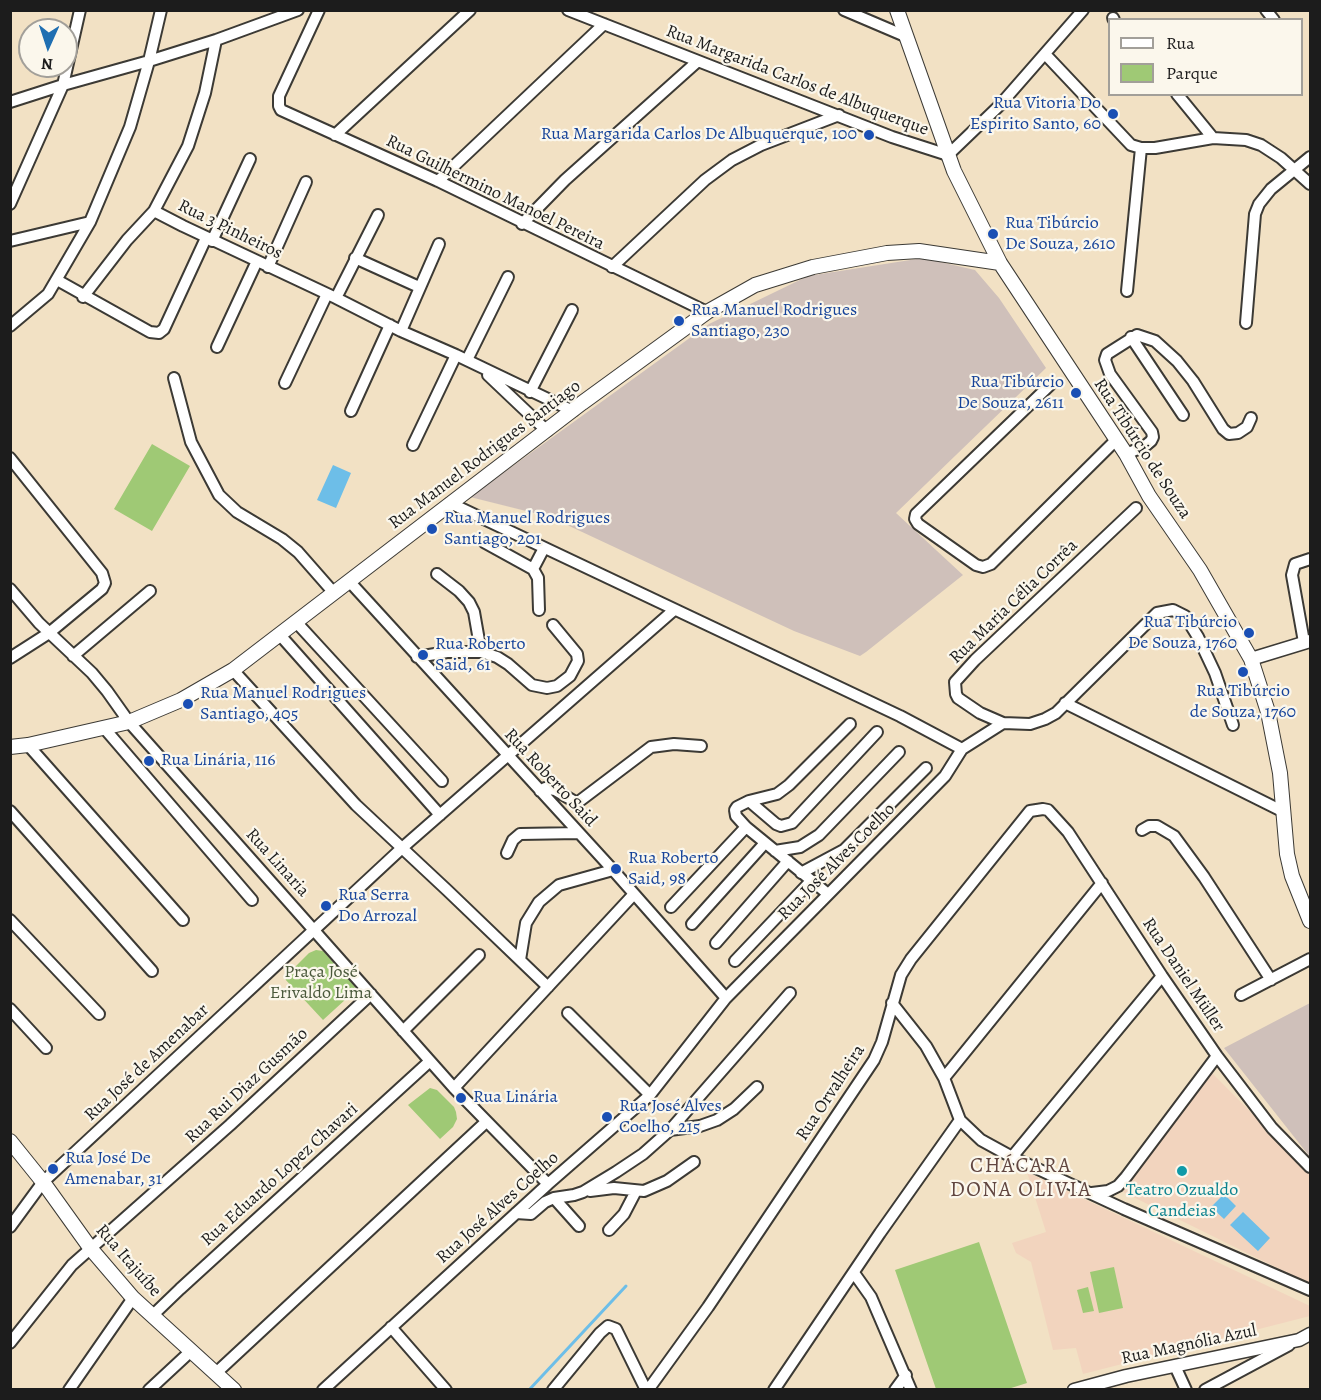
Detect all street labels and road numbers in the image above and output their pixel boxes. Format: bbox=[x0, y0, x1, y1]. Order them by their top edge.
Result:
street label: Rua Margarida Carlos de Albuquerque bbox=[663, 21, 931, 141]
street label: Rua Guilhermino Manoel Pereira bbox=[382, 131, 608, 255]
street label: Rua 3 Pinheiros bbox=[174, 195, 286, 265]
street label: Rua Tibúrcio de Souza bbox=[1089, 375, 1195, 523]
street label: Rua Manuel Rodrigues Santiago bbox=[385, 376, 585, 534]
street label: Rua Maria Célia Corrêa bbox=[945, 535, 1083, 669]
street label: Rua Roberto Said bbox=[499, 724, 601, 832]
street label: Rua José Alves Coelho bbox=[774, 799, 900, 925]
street label: Rua Linaria bbox=[241, 824, 313, 902]
street label: Rua Daniel Müller bbox=[1137, 914, 1229, 1036]
street label: Rua José de Amenabar bbox=[80, 1000, 214, 1126]
street label: Rua Rui Diaz Gusmão bbox=[181, 1024, 313, 1148]
street label: Rua Orvalheira bbox=[792, 1041, 870, 1145]
street label: Rua Eduardo Lopez Chavari bbox=[197, 1099, 363, 1251]
street label: Rua José Alves Coelho bbox=[432, 1147, 564, 1269]
street label: Rua Itajuíbe bbox=[90, 1220, 166, 1302]
street label: Rua Magnólia Azul bbox=[1119, 1320, 1259, 1370]

